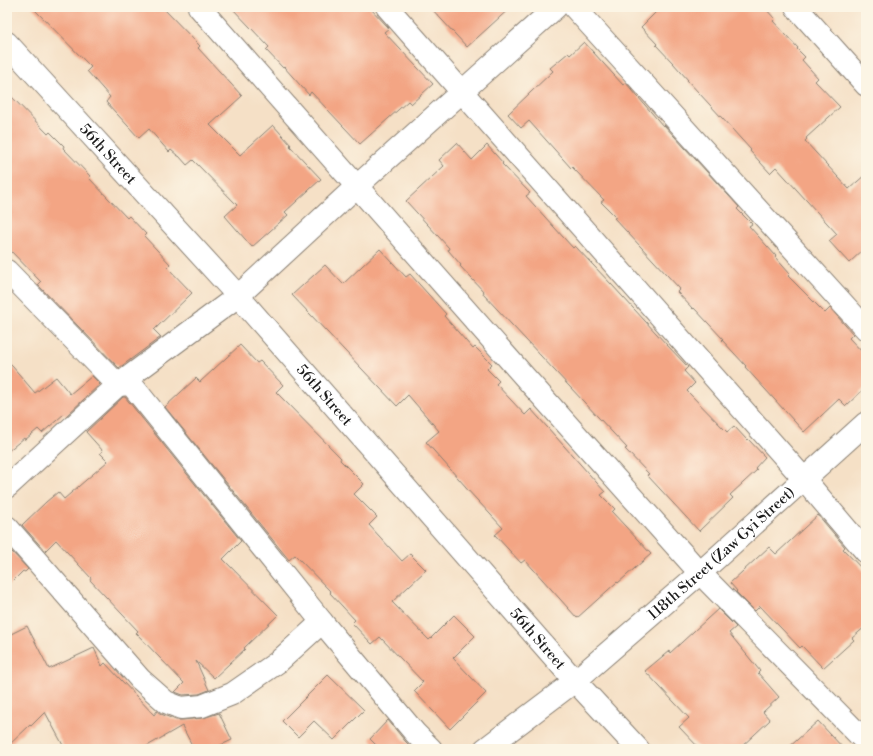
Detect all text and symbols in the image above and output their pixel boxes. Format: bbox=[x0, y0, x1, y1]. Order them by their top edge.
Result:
street label: 56th Street bbox=[75, 120, 141, 189]
street label: 56th Street bbox=[292, 360, 357, 430]
street label: 118th Street (Zaw Gyi Street) bbox=[644, 483, 799, 624]
street label: 56th Street bbox=[506, 604, 570, 674]

